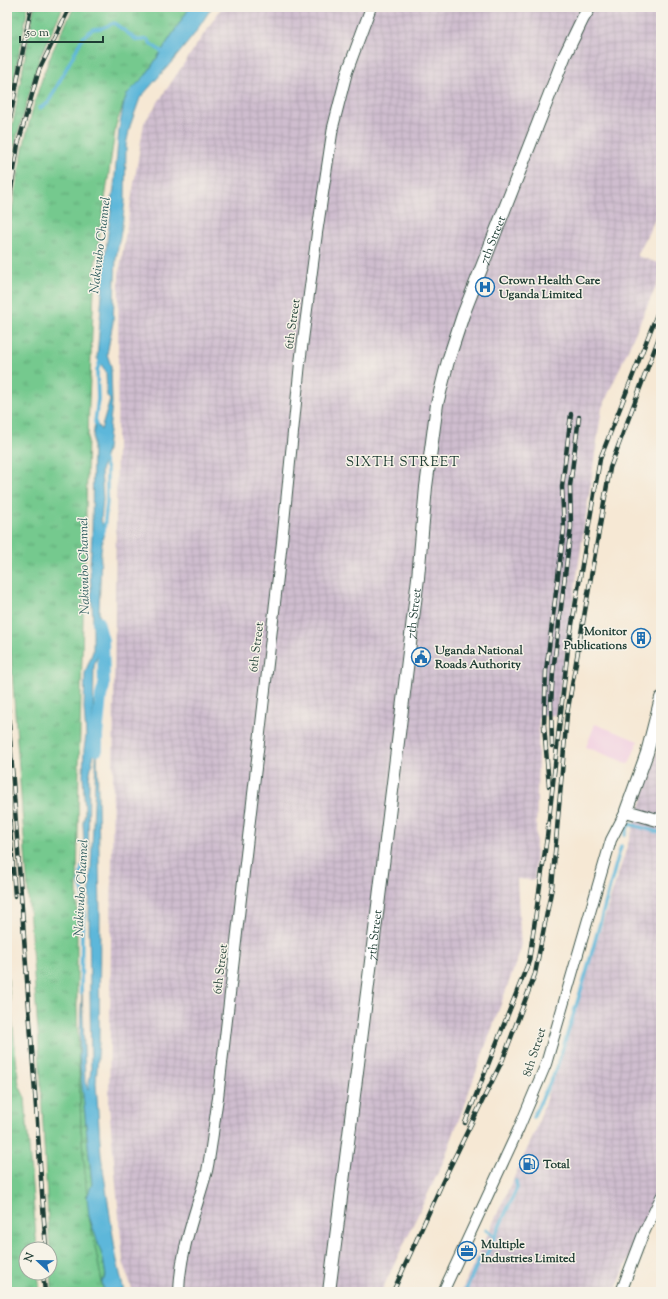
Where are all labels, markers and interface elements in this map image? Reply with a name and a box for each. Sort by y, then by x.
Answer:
scale bar [20,18,103,44]
text: 50 m [25,24,49,42]
water label: Nakivubo Channel [86,195,116,295]
street label: 7th Street [476,213,511,267]
place label: Crown Health Care Uganda Limited [498,272,601,304]
hospital icon: Crown Health Care Uganda Limited [474,276,496,298]
street label: 6th Street [281,298,305,350]
district label: SIXTH STREET [346,453,460,473]
water label: Nakivubo Channel [75,517,95,615]
street label: 7th Street [403,587,427,640]
street label: 6th Street [245,621,269,673]
place label: Monitor Publications [563,623,627,655]
building icon: Monitor Publications [630,627,652,649]
place label: Uganda National Roads Authority [434,642,523,674]
public building icon: Uganda National Roads Authority [410,646,432,668]
water label: Nakivubo Channel [70,838,94,937]
street label: 7th Street [363,909,387,961]
street label: 6th Street [209,943,233,995]
street label: 8th Street [519,1025,551,1079]
fuel station icon: Total [518,1153,540,1175]
place label: Total [542,1156,571,1174]
place label: Multiple Industries Limited [480,1236,576,1268]
office icon: Multiple Industries Limited [456,1240,478,1262]
north arrow [18,1241,58,1281]
text: N [20,1250,39,1266]

